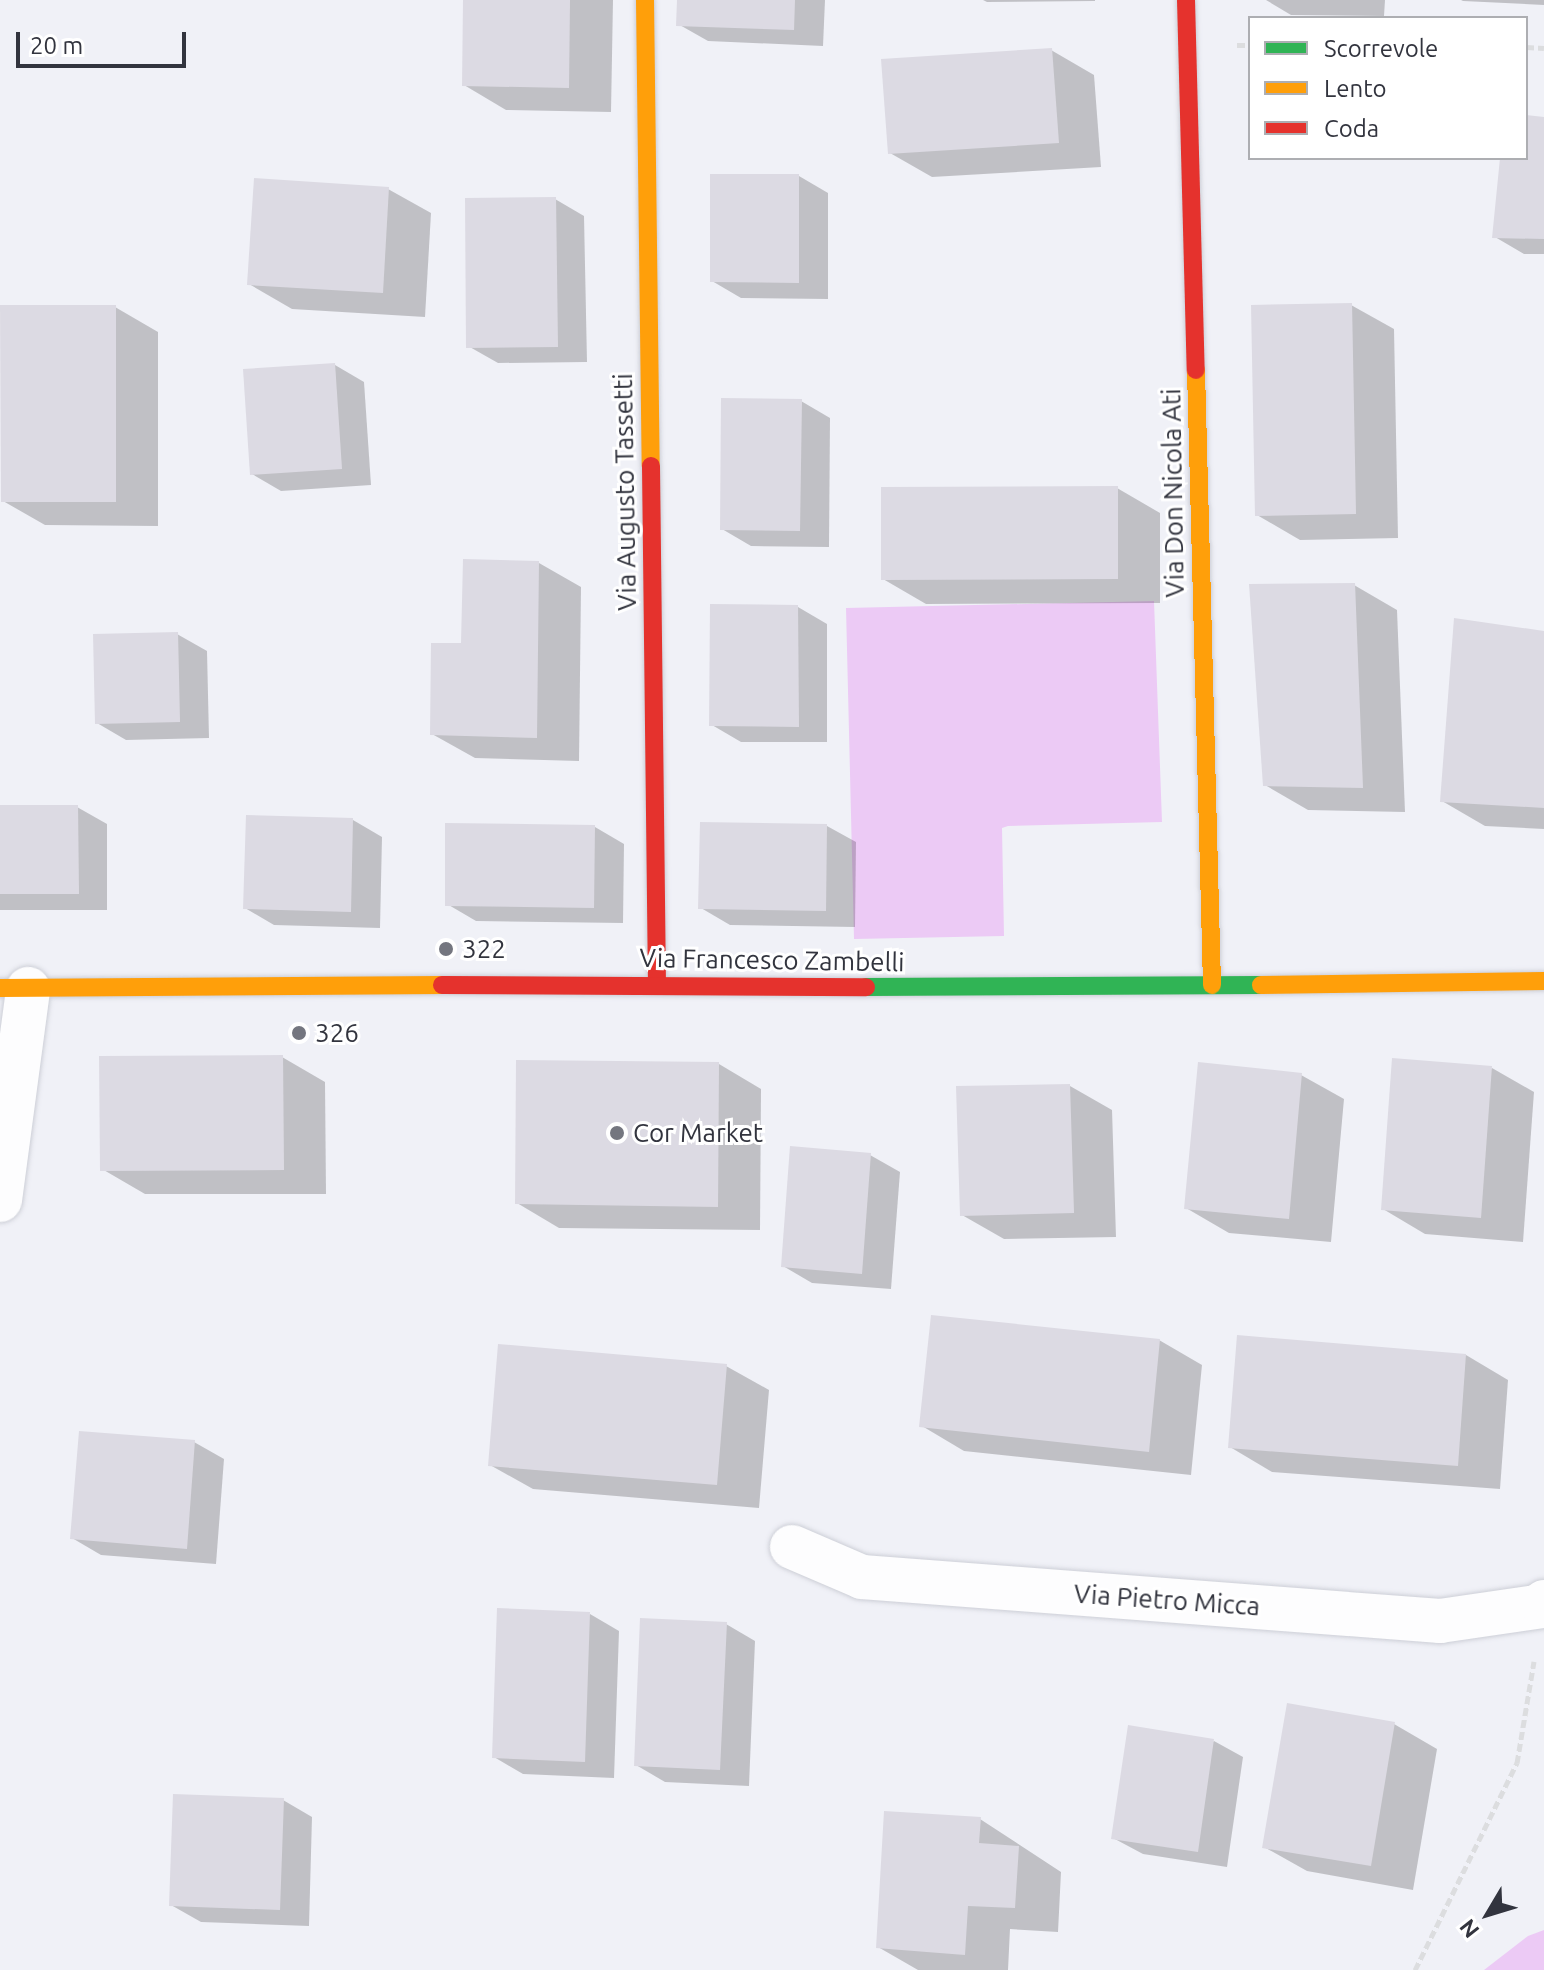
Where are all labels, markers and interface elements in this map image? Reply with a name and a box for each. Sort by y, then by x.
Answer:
scale bar [20,16,190,66]
legend [1248,16,1528,160]
text: 20 m [30,32,83,59]
text: Scorrevole [1324,35,1438,62]
text: Lento [1324,75,1387,102]
text: Coda [1324,115,1379,142]
street label: Via Augusto Tassetti [607,373,643,611]
street label: Via Don Nicola Ati [1156,388,1190,598]
place label: 322 [462,933,506,965]
marker: 322 [437,940,455,958]
street label: Via Francesco Zambelli [639,942,905,978]
place label: 326 [315,1017,359,1049]
marker: 326 [290,1024,308,1042]
place label: Cor Market [633,1117,763,1149]
marker: Cor Market [608,1124,626,1142]
street label: Via Pietro Micca [1073,1578,1261,1622]
north arrow [1448,1874,1528,1954]
text: N [1454,1915,1484,1943]

